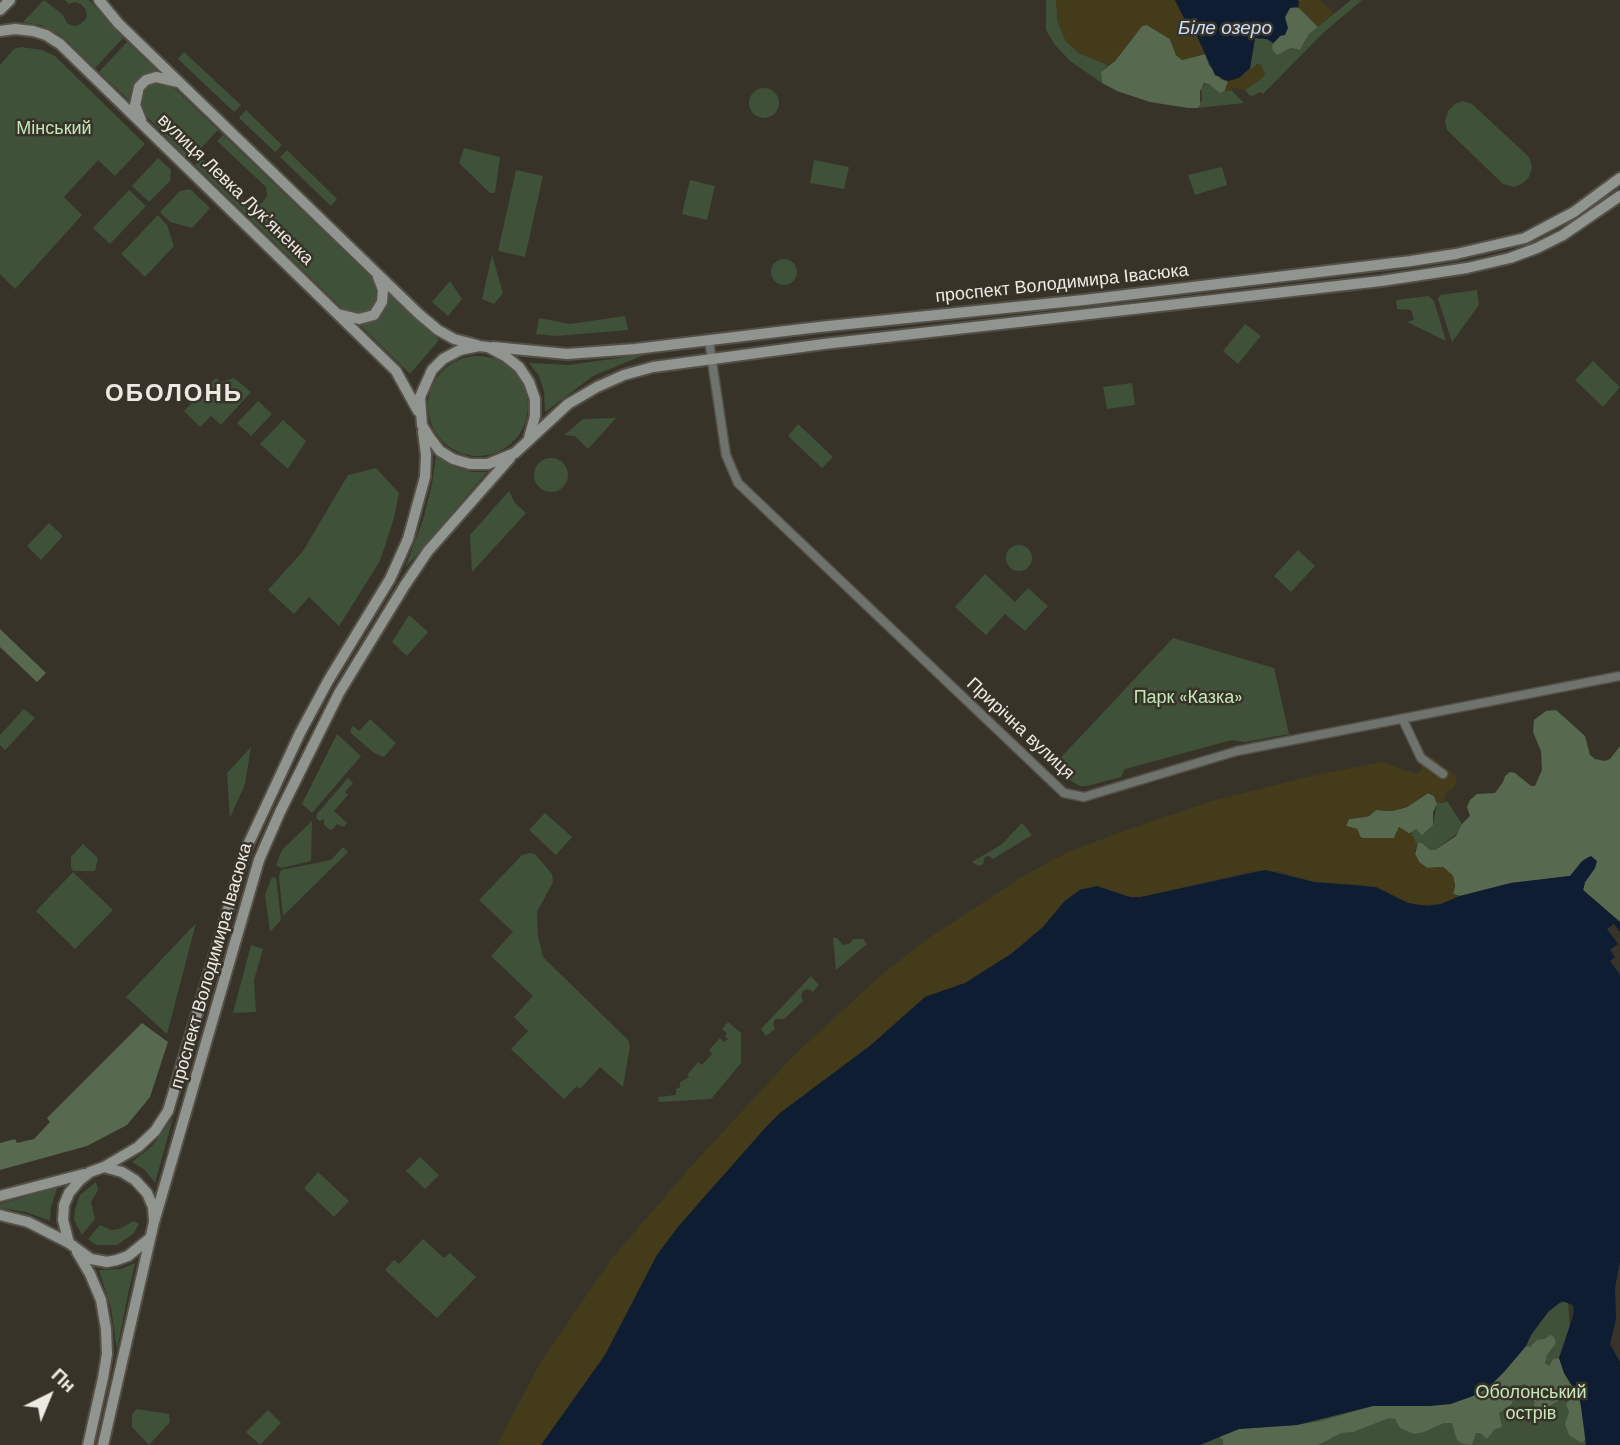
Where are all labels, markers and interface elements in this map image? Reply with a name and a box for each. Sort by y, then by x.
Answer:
water label: Біле озеро [1178,18,1272,40]
street label: вулиця Левка Лукʼяненка [153,110,317,270]
park label: Мінський [16,118,92,140]
street label: проспект Володимира Івасюка [934,260,1190,308]
district label: ОБОЛОНЬ [106,381,242,409]
street label: Прирічна вулиця [962,674,1078,784]
park label: Парк «Казка» [1134,687,1242,709]
street label: проспект Володимира Івасюка [167,841,257,1091]
north arrow [14,1361,84,1431]
text: Пн [46,1363,81,1398]
park label: Оболонський острів [1476,1382,1586,1424]

